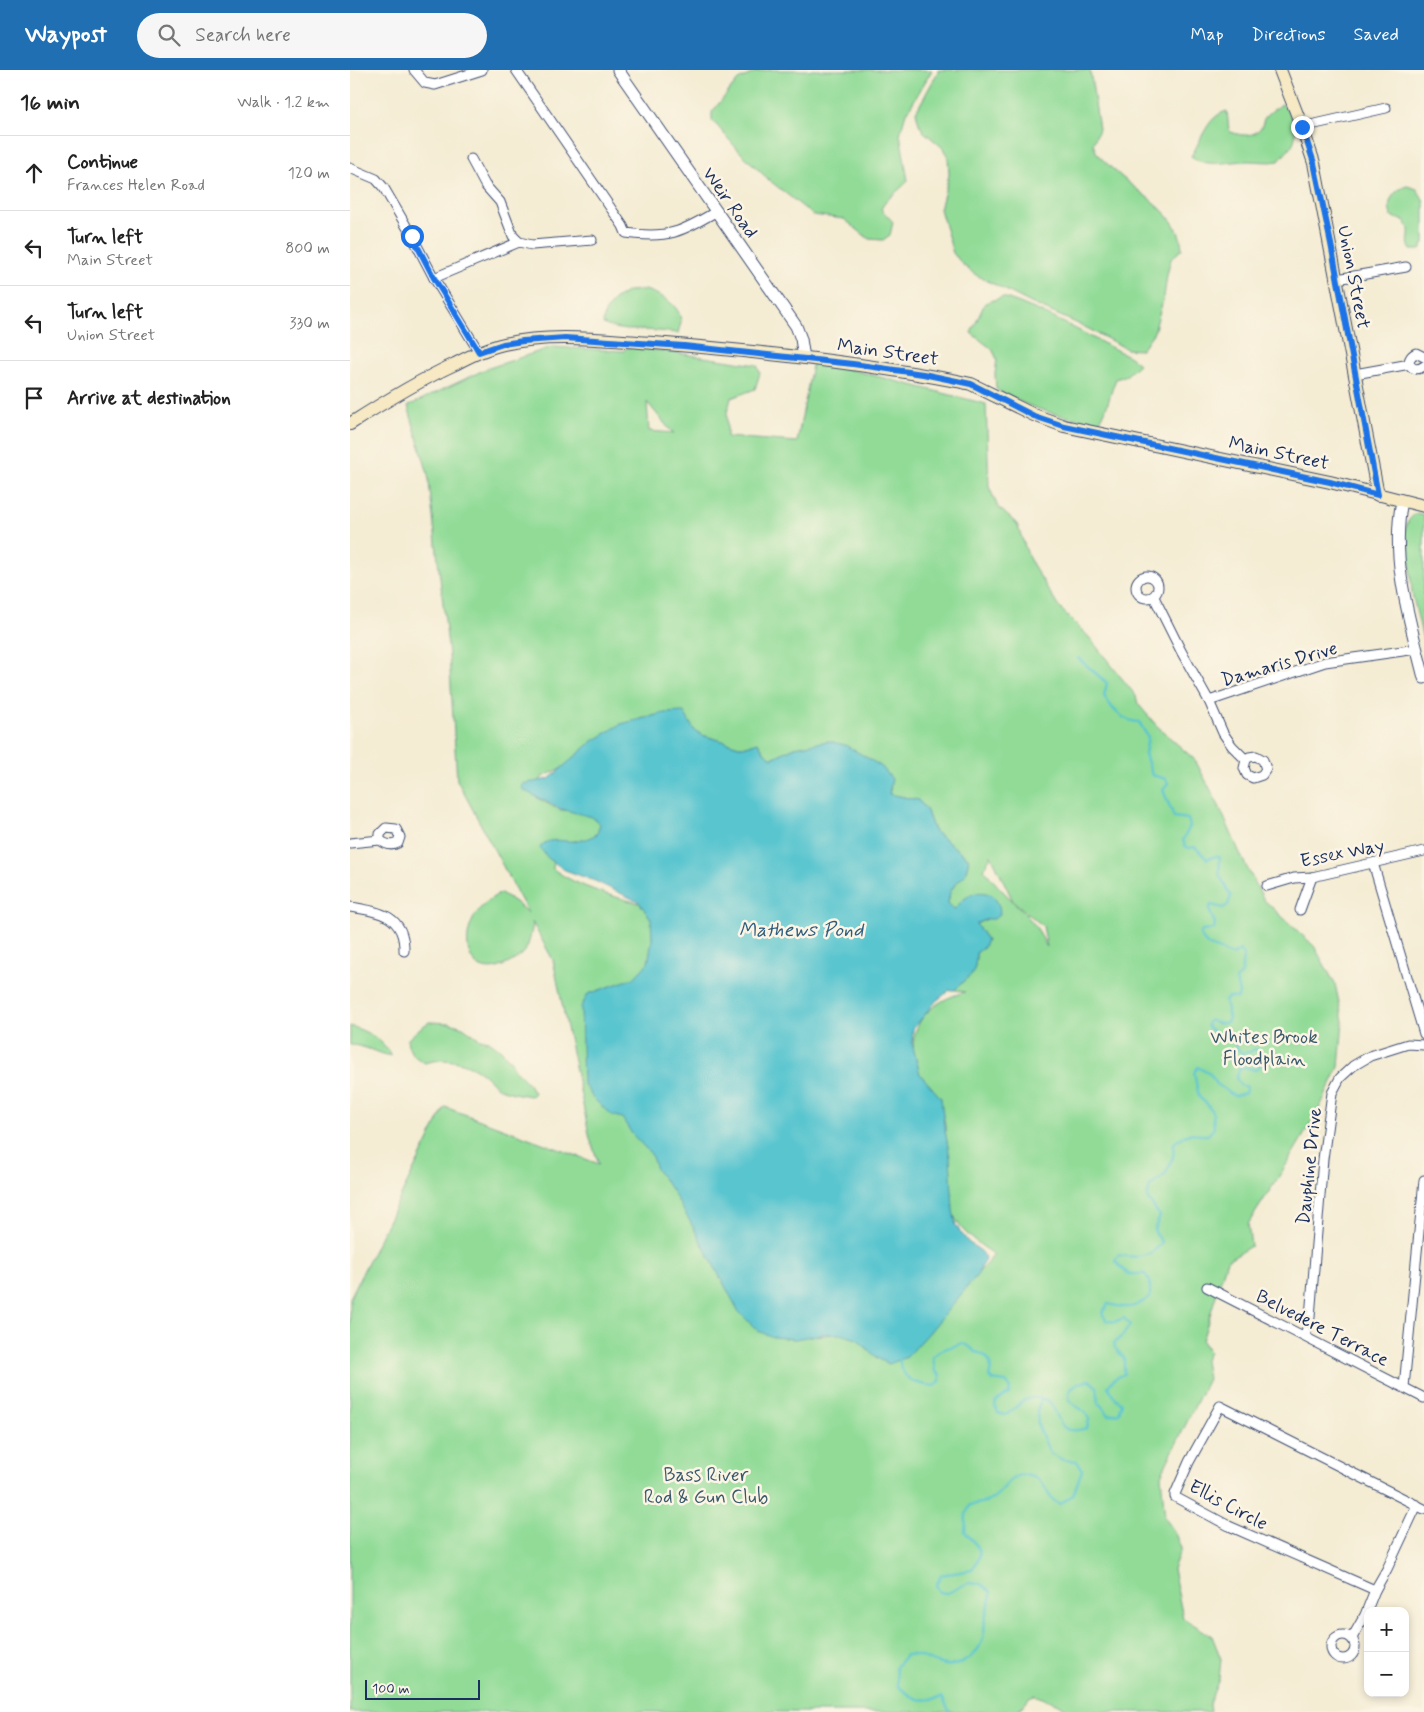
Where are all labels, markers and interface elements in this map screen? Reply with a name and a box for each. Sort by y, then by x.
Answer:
search box [137,13,487,58]
text: Waypost [25,20,107,51]
icon: search [155,21,183,49]
text: Search here [195,23,291,48]
text: Map [1191,23,1224,47]
text: Directions [1252,23,1326,47]
text: Saved [1354,23,1399,47]
text: 16 min [20,89,80,117]
text: Walk · 1.2 km [237,92,330,113]
route end [1291,116,1314,139]
text: Continue [67,150,138,175]
icon: ahead [20,159,48,187]
street label: Weir Road [696,162,763,243]
text: 120 m [288,163,330,184]
text: Frances Helen Road [67,175,205,196]
street label: Union Street [1331,223,1376,331]
text: Turn left [67,225,143,250]
route start [401,225,424,248]
icon: left [20,234,48,262]
text: 800 m [285,238,330,259]
text: Main Street [67,250,153,271]
text: Turn left [67,300,143,325]
icon: left [20,309,48,337]
text: 330 m [289,313,330,334]
text: Union Street [67,325,155,346]
street label: Main Street [836,333,940,372]
icon: arrive [20,384,48,412]
text: Arrive at destination [67,386,231,411]
street label: Main Street [1226,431,1331,476]
street label: Damaris Drive [1218,636,1340,693]
street label: Essex Way [1298,833,1386,874]
water label: Mathews Pond [739,917,865,944]
park label: Whites Brook Floodplain [1210,1025,1318,1072]
street label: Dauphine Drive [1291,1106,1328,1226]
street label: Belvedere Terrace [1252,1284,1393,1373]
park label: Bass River Rod & Gun Club [644,1463,768,1510]
street label: Ellis Circle [1185,1474,1272,1537]
map controls [1364,1607,1409,1697]
button: + [1364,1607,1409,1652]
button: − [1364,1652,1409,1697]
scale bar [365,1677,480,1700]
text: 100 m [372,1680,410,1698]

